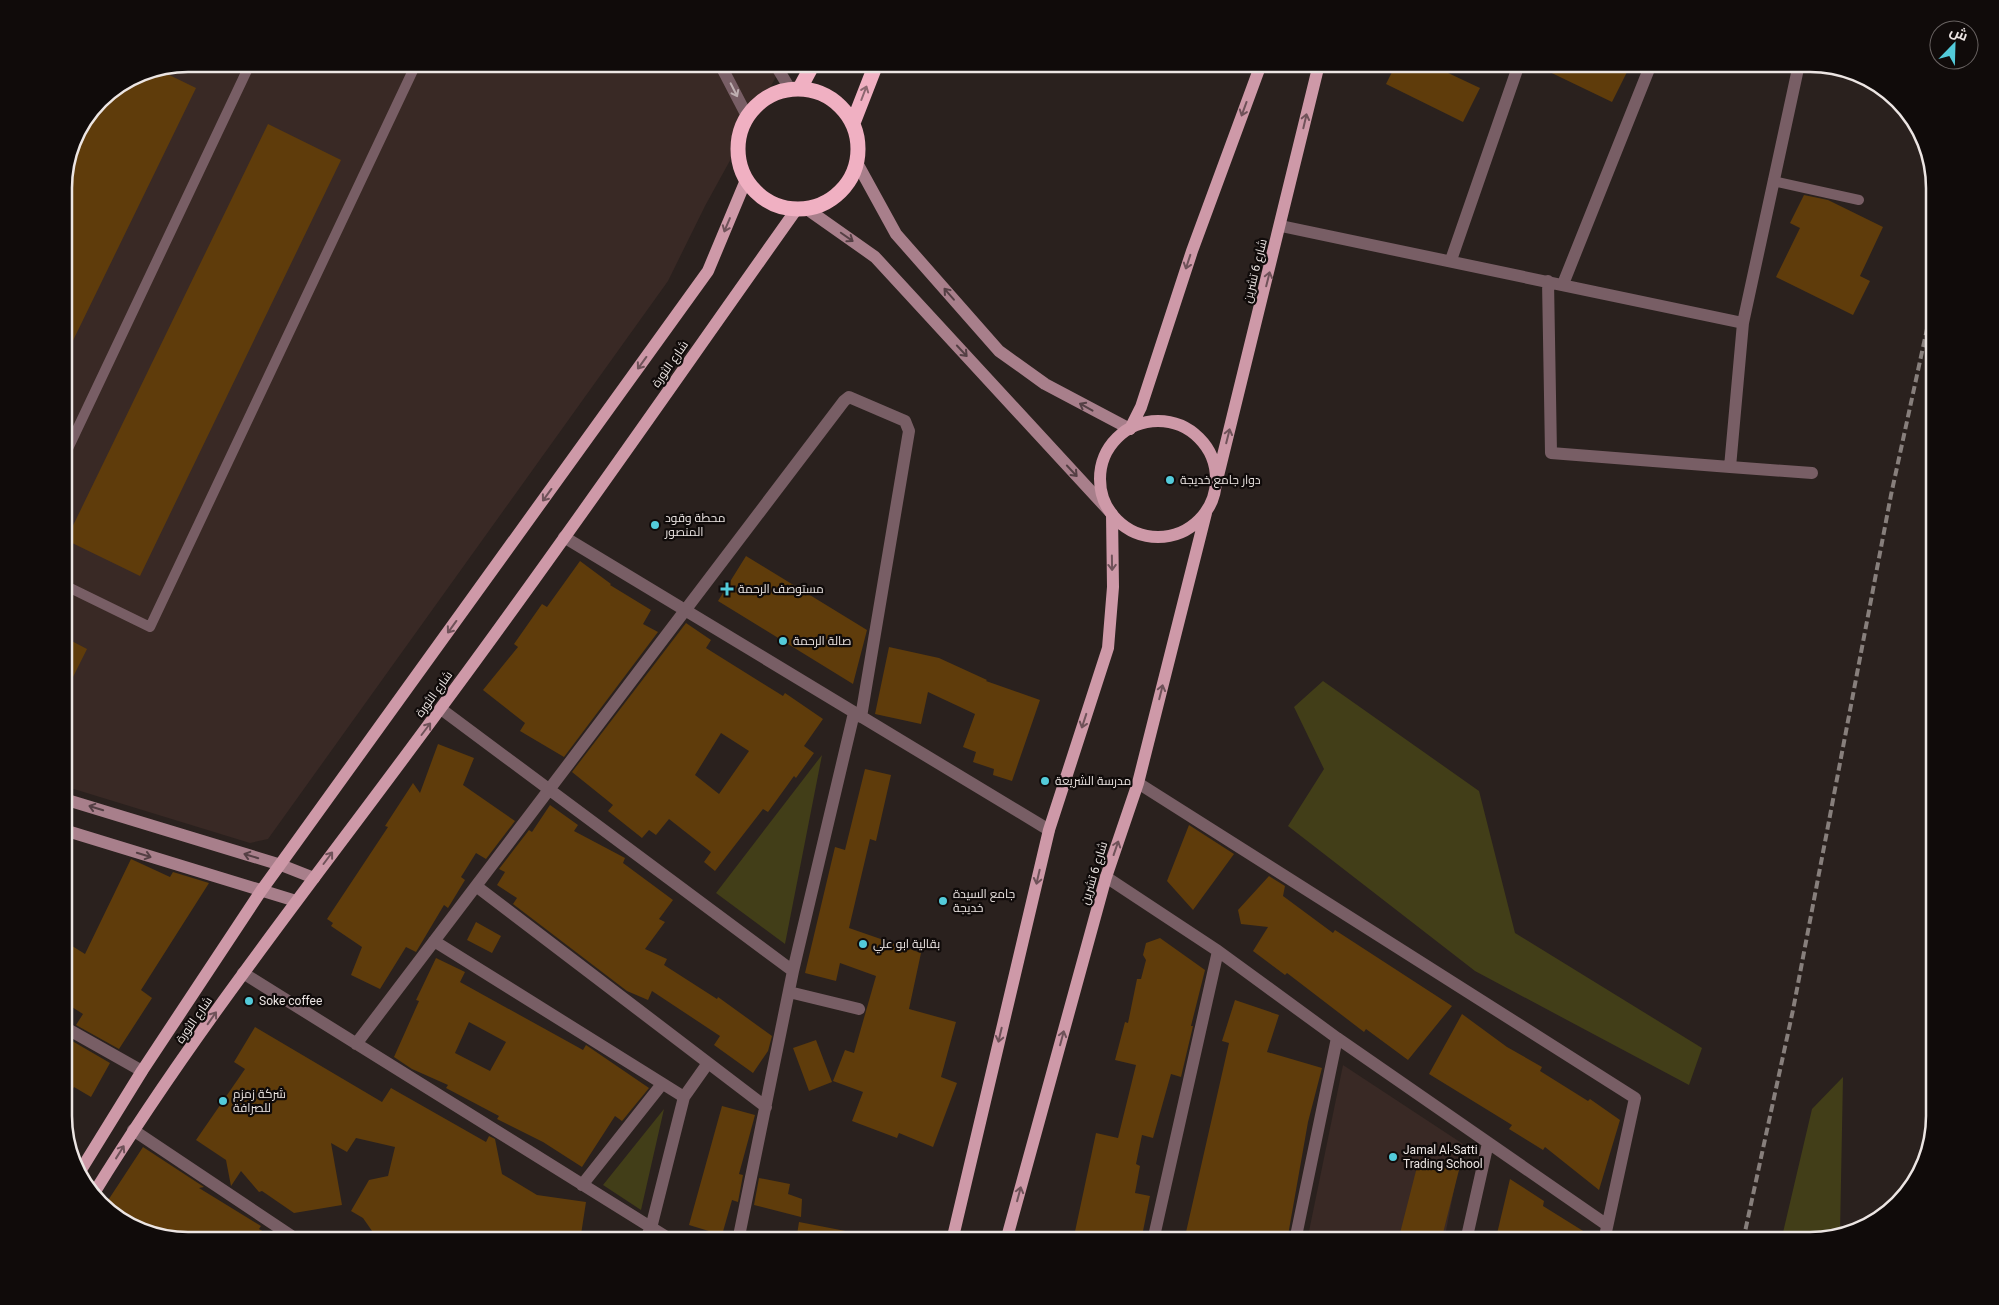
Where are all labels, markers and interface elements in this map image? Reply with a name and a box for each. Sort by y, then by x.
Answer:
north arrow [1929,20,1979,70]
text: ش [1947,22,1971,45]
one-way arrow [730,82,739,97]
one-way arrow [860,86,869,102]
one-way arrow [1239,101,1248,117]
one-way arrow [1301,113,1310,129]
one-way arrow [722,217,731,232]
one-way arrow [840,232,854,242]
street label: شارع 6 تشرين [1240,237,1271,305]
one-way arrow [1183,254,1193,270]
one-way arrow [1264,271,1273,287]
one-way arrow [943,287,954,300]
street label: شارع الثورة [649,338,692,390]
one-way arrow [956,345,968,358]
one-way arrow [637,356,647,370]
one-way arrow [1079,402,1094,411]
one-way arrow [1224,429,1233,445]
one-way arrow [1066,464,1078,477]
place label: دوار جامع خديجة [1180,473,1261,488]
marker: دوار جامع خديجة [1164,474,1176,486]
one-way arrow [542,488,552,502]
place label: محطة وقود المنصور [664,511,725,539]
marker: محطة وقود المنصور [649,519,661,531]
one-way arrow [1107,554,1117,571]
marker: مستوصف الرحمة [720,582,734,596]
place label: مستوصف الرحمة [738,582,824,596]
one-way arrow [447,620,457,634]
place label: صالة الرحمة [793,634,851,648]
marker: صالة الرحمة [777,635,789,647]
street label: شارع الثورة [413,668,456,720]
one-way arrow [1157,684,1166,700]
one-way arrow [1079,713,1088,729]
one-way arrow [420,723,431,736]
place label: مدرسة الشريعة [1055,774,1131,788]
marker: مدرسة الشريعة [1039,775,1051,787]
one-way arrow [88,803,104,813]
street label: شارع 6 تشرين [1078,840,1111,907]
one-way arrow [1112,840,1121,856]
one-way arrow [136,851,151,860]
one-way arrow [243,851,259,861]
one-way arrow [323,851,333,865]
one-way arrow [1033,869,1042,885]
place label: جامع السيدة خديجة [953,887,1015,915]
marker: جامع السيدة خديجة [937,895,949,907]
place label: بقالية ابو علي [873,937,940,954]
marker: بقالية ابو علي [857,938,869,950]
street label: شارع الثورة [173,994,216,1046]
place label: Soke coffee [259,994,322,1008]
marker: Soke coffee [243,995,255,1007]
one-way arrow [207,1011,217,1025]
one-way arrow [995,1027,1004,1043]
one-way arrow [1058,1030,1067,1046]
place label: شركة زمزم للصرافة [233,1087,286,1115]
marker: شركة زمزم للصرافة [217,1095,229,1107]
place label: Jamal Al-Satti Trading School [1403,1143,1483,1171]
one-way arrow [115,1145,125,1159]
marker: Jamal Al-Satti Trading School [1387,1151,1399,1163]
one-way arrow [1015,1187,1024,1203]

